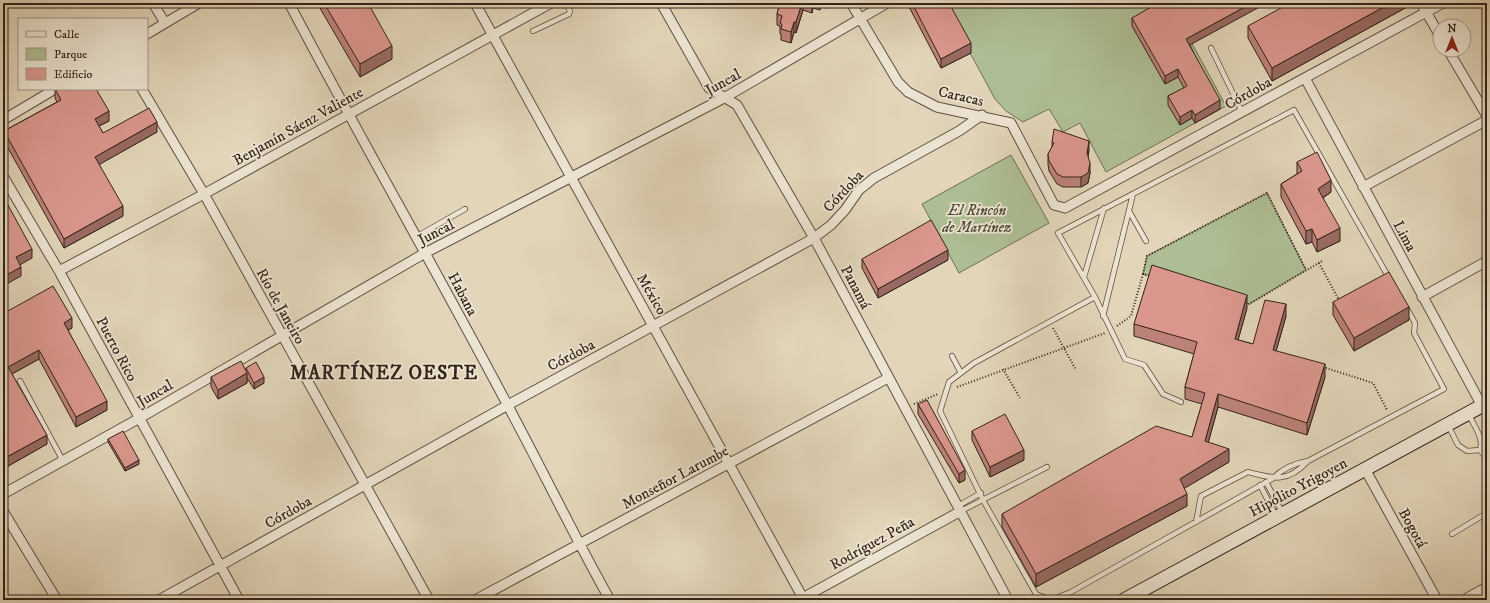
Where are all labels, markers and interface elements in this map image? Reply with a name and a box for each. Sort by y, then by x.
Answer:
legend [18,18,148,90]
north arrow [1432,18,1472,58]
text: N [1447,22,1457,36]
text: Calle [54,27,79,42]
text: Parque [54,47,87,62]
street label: Juncal [700,65,745,101]
text: Edificio [54,67,93,82]
street label: Córdoba [1221,72,1276,114]
street label: Caracas [936,82,986,111]
street label: Benjamín Sáenz Valiente [230,83,367,170]
street label: Córdoba [819,166,868,216]
park label: El Rincón de Martínez [941,201,1012,237]
street label: Juncal [413,215,458,250]
street label: Lima [1389,218,1421,256]
street label: Panamá [836,262,875,313]
street label: Río de Janeiro [252,265,309,348]
street label: Habana [443,269,482,320]
street label: México [632,270,671,318]
street label: Puerto Rico [92,314,142,385]
street label: Córdoba [544,335,599,376]
district label: MARTÍNEZ OESTE [290,360,478,385]
street label: Juncal [132,375,177,412]
street label: Monseñor Larumbe [619,441,732,514]
street label: Hipólito Yrigoyen [1246,453,1351,521]
street label: Córdoba [261,491,316,533]
street label: Bogotá [1394,505,1431,552]
street label: Rodríguez Peña [827,512,918,574]

